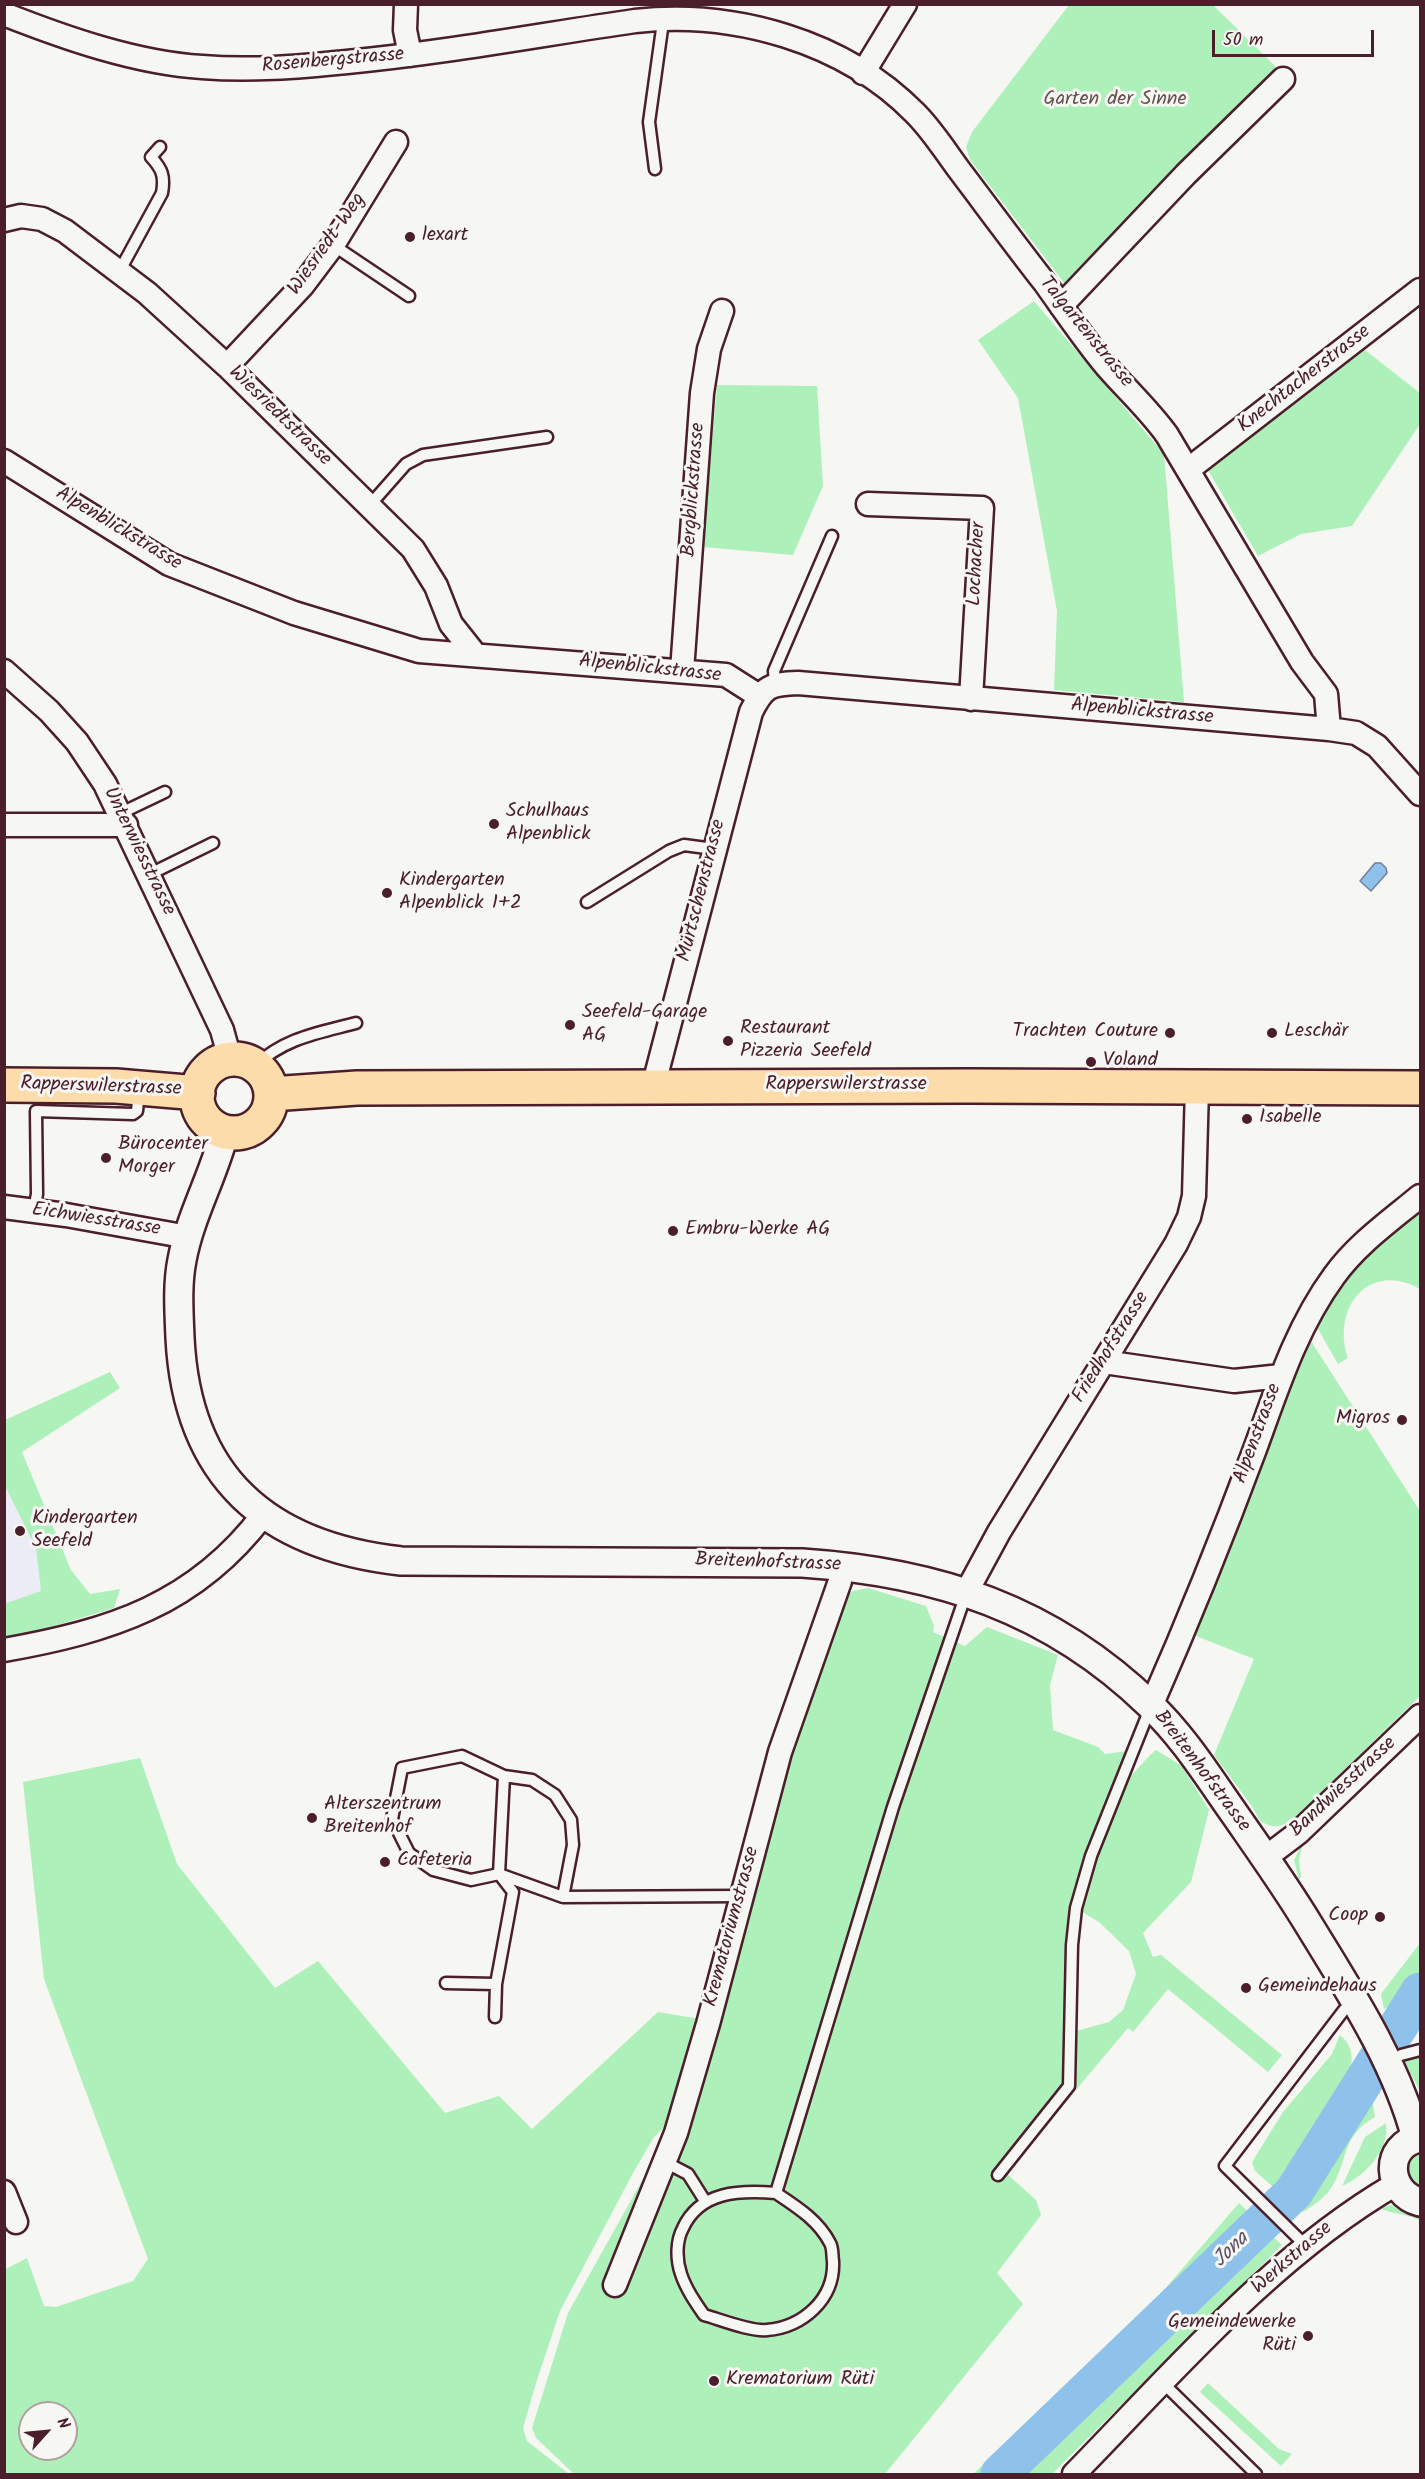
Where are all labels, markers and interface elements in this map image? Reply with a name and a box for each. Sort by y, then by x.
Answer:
scale bar [1215,18,1377,56]
text: 50 m [1223,26,1263,55]
street label: Rosenbergstrasse [261,44,405,80]
park label: Garten der Sinne [1044,89,1186,113]
street label: Wiesriedt-Weg [284,189,372,301]
place label: lexart [422,225,468,249]
marker: lexart [403,230,417,244]
street label: Talgartenstrasse [1033,273,1137,393]
street label: Knechtacherstrasse [1234,321,1376,439]
street label: Wiesriedtstrasse [222,362,336,472]
street label: Bergblickstrasse [678,422,712,558]
street label: Alpenblickstrasse [51,483,185,577]
street label: Lochacher [964,521,992,607]
street label: Alpenblickstrasse [578,651,722,689]
street label: Alpenblickstrasse [1070,695,1214,731]
street label: Unterwiesstrasse [97,784,179,920]
place label: Schulhaus Alpenblick [506,801,591,848]
marker: Schulhaus Alpenblick [487,817,501,831]
street label: Mürtschenstrasse [674,817,732,965]
place label: Kindergarten Alpenblick 1+2 [399,870,522,917]
marker: Kindergarten Alpenblick 1+2 [380,886,394,900]
place label: Seefeld-Garage AG [582,1002,707,1049]
marker: Seefeld-Garage AG [563,1018,577,1032]
place label: Restaurant Pizzeria Seefeld [740,1018,871,1065]
place label: Trachten Couture [1013,1021,1158,1045]
place label: Leschär [1284,1021,1348,1045]
marker: Trachten Couture [1163,1026,1177,1040]
marker: Leschär [1265,1026,1279,1040]
marker: Restaurant Pizzeria Seefeld [721,1034,735,1048]
place label: Voland [1103,1050,1158,1074]
marker: Voland [1084,1055,1098,1069]
street label: Rapperswilerstrasse [20,1073,182,1103]
street label: Rapperswilerstrasse [765,1074,927,1098]
place label: Isabelle [1259,1107,1321,1131]
marker: Isabelle [1240,1112,1254,1126]
place label: Bürocenter Morger [118,1134,208,1181]
marker: Bürocenter Morger [99,1151,113,1165]
street label: Eichwiesstrasse [30,1199,162,1243]
place label: Embru-Werke AG [685,1219,831,1243]
marker: Embru-Werke AG [666,1224,680,1238]
street label: Friedhofstrasse [1068,1288,1156,1408]
street label: Alpenstrasse [1230,1381,1288,1487]
place label: Migros [1336,1408,1390,1432]
marker: Migros [1395,1413,1409,1427]
place label: Kindergarten Seefeld [32,1508,138,1555]
marker: Kindergarten Seefeld [13,1524,27,1538]
street label: Breitenhofstrasse [695,1549,841,1579]
street label: Breitenhofstrasse [1147,1706,1255,1838]
street label: Bandwiesstrasse [1286,1733,1402,1843]
place label: Alterszentrum Breitenhof [324,1794,441,1841]
marker: Alterszentrum Breitenhof [305,1811,319,1825]
street label: Krematoriumstrasse [700,1844,766,2010]
place label: Cafeteria [397,1850,472,1874]
marker: Cafeteria [378,1855,392,1869]
place label: Coop [1328,1905,1368,1929]
marker: Coop [1373,1910,1387,1924]
place label: Gemeindehaus [1258,1976,1377,2000]
marker: Gemeindehaus [1239,1981,1253,1995]
street label: Werkstrasse [1248,2217,1338,2301]
water label: Jona [1209,2228,1255,2274]
place label: Gemeindewerke Rüti [1168,2312,1296,2359]
marker: Gemeindewerke Rüti [1301,2329,1315,2343]
place label: Krematorium Rüti [726,2369,874,2393]
marker: Krematorium Rüti [707,2374,721,2388]
north arrow [18,2401,78,2461]
text: N [49,2413,76,2434]

